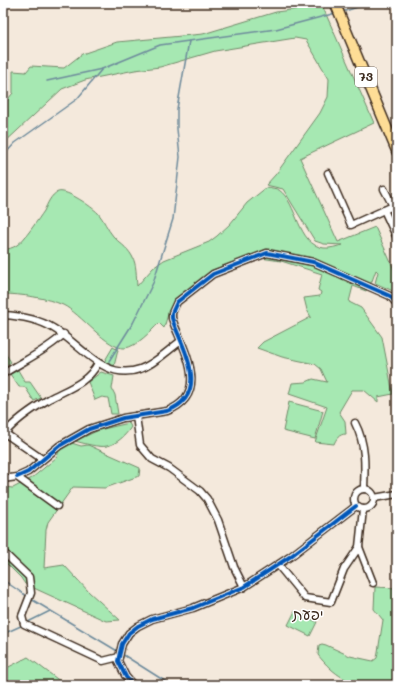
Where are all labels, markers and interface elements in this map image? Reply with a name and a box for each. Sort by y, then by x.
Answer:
road number: 73 [355,67,377,87]
district label: יפעת [292,604,323,624]

